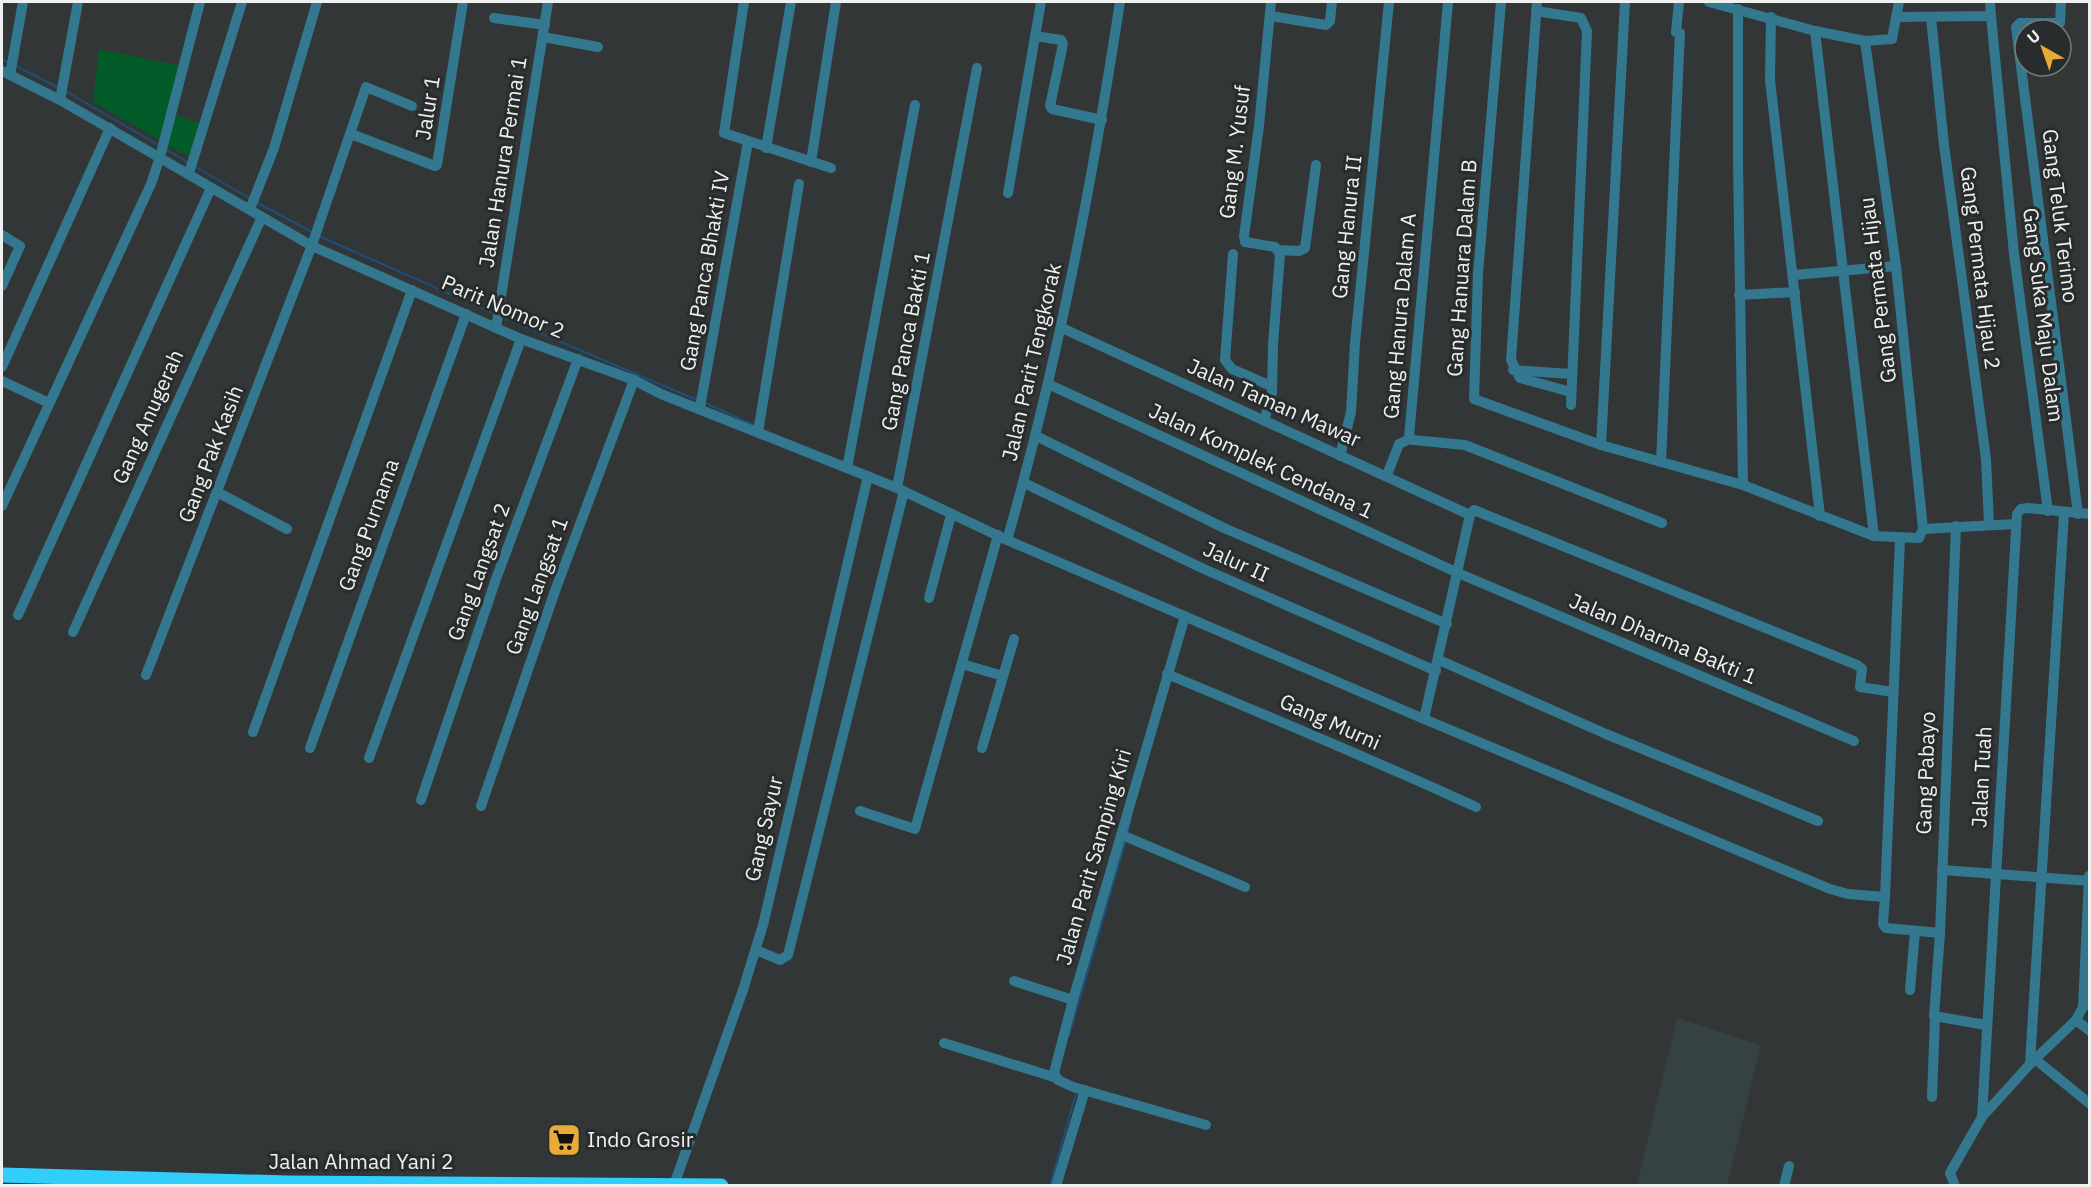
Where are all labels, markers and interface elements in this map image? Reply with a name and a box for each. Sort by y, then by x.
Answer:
north arrow [2013,18,2073,78]
text: U [2023,25,2044,48]
street label: Jalan Hanura Permai 1 [471,54,533,269]
street label: Jalur 1 [408,74,446,142]
street label: Gang M. Yusuf [1212,83,1256,220]
street label: Gang Teluk Terimo [2036,127,2086,304]
street label: Gang Hanura II [1325,154,1367,300]
street label: Gang Hanuara Dalam B [1439,158,1483,378]
street label: Gang Permata Hijau 2 [1955,165,2007,371]
street label: Gang Panca Bhakti IV [673,168,735,373]
street label: Gang Permata Hijau [1852,196,1902,385]
street label: Gang Suka Maju Dalam [2017,206,2071,424]
street label: Gang Hanura Dalam A [1376,212,1422,420]
street label: Gang Panca Bakti 1 [874,249,936,433]
street label: Jalan Parit Tengkorak [995,260,1067,463]
street label: Parit Nomor 2 [438,268,569,345]
street label: Gang Anugerah [105,345,189,488]
street label: Jalan Taman Mawar [1183,351,1366,453]
street label: Gang Pak Kasih [171,381,249,526]
street label: Jalan Komplek Cendana 1 [1145,396,1378,524]
street label: Gang Purnama [331,455,405,595]
street label: Gang Langsat 2 [440,499,516,645]
street label: Gang Langsat 1 [498,513,574,659]
street label: Jalur II [1199,534,1274,588]
street label: Jalan Dharma Bakti 1 [1565,586,1761,690]
street label: Gang Murni [1276,686,1385,756]
street label: Gang Pabayo [1909,711,1941,835]
street label: Jalan Tuah [1964,725,1998,828]
street label: Jalan Parit Samping Kiri [1049,745,1137,968]
street label: Gang Sayur [737,773,789,884]
supermarket icon: Indo Grosir [546,1122,582,1158]
place label: Indo Grosir [587,1125,694,1153]
street label: Jalan Ahmad Yani 2 [268,1147,454,1175]

